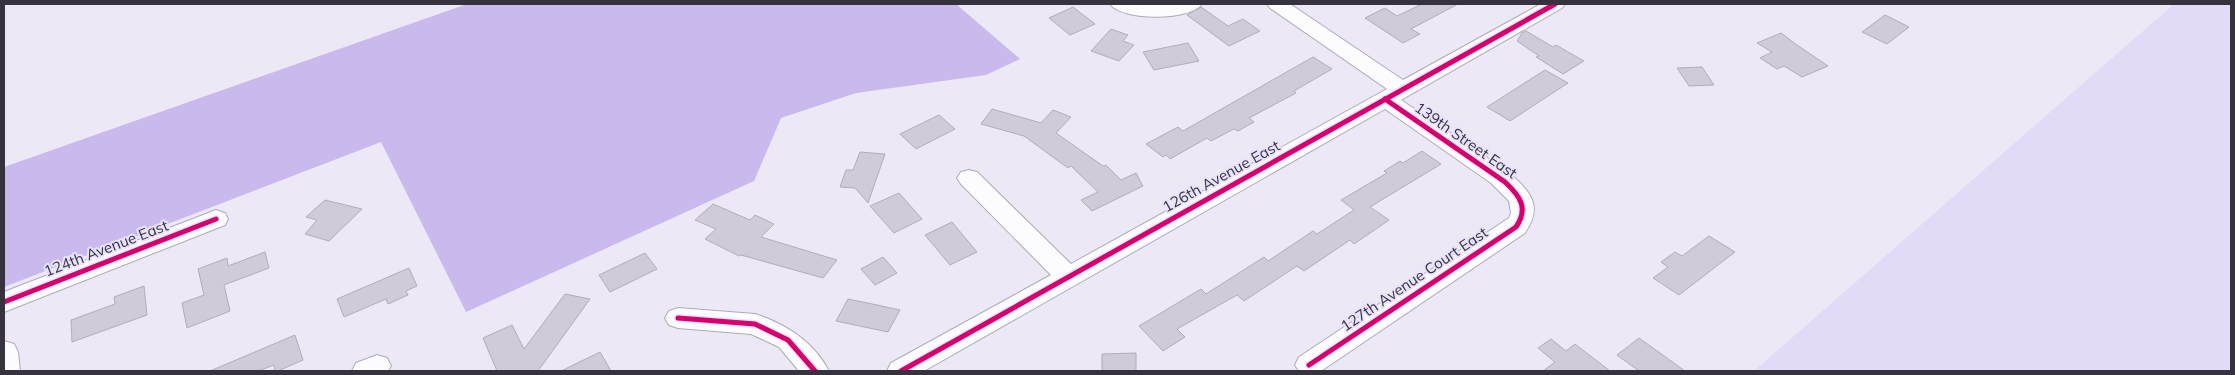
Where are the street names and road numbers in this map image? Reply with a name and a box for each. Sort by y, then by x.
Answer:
street label: 139th Street East [1411,98,1521,182]
street label: 126th Avenue East [1159,136,1283,216]
street label: 124th Avenue East [41,216,171,280]
street label: 127th Avenue Court East [1337,223,1491,335]

